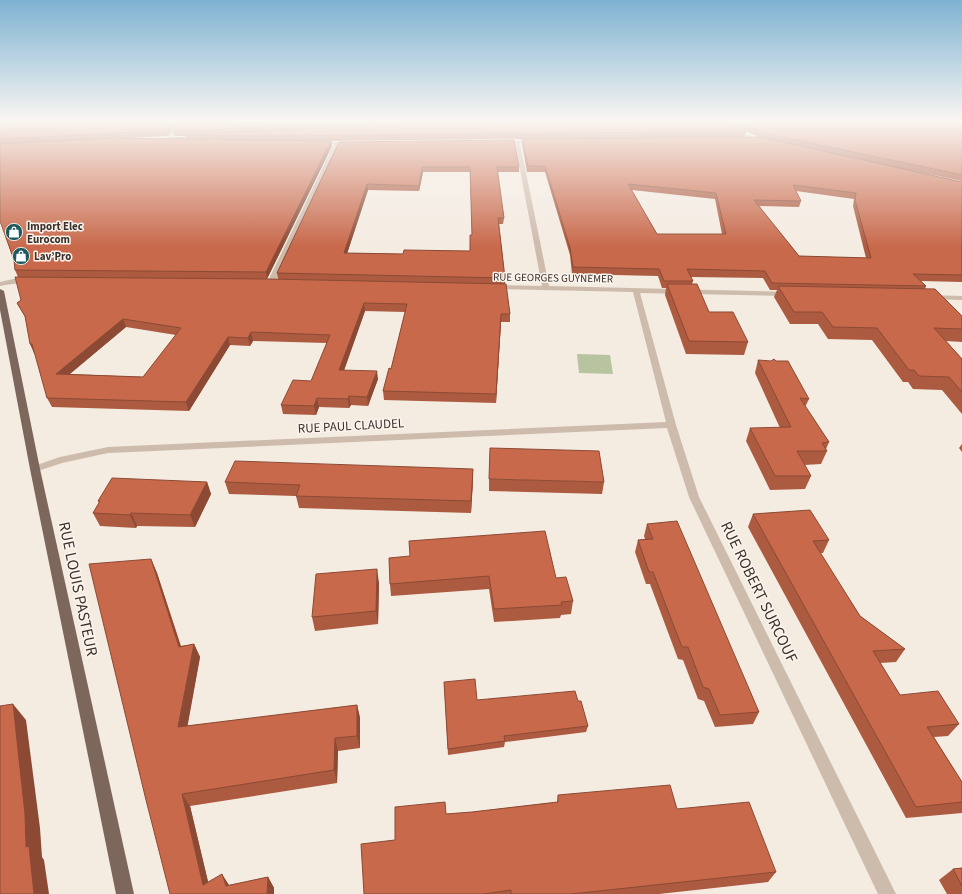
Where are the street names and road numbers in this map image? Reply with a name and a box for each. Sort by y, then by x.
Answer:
street label: RUE GEORGES GUYNEMER [493,269,613,287]
street label: RUE PAUL CLAUDEL [297,414,405,438]
street label: RUE ROBERT SURCOUF [715,518,803,666]
street label: RUE LOUIS PASTEUR [53,520,103,658]

